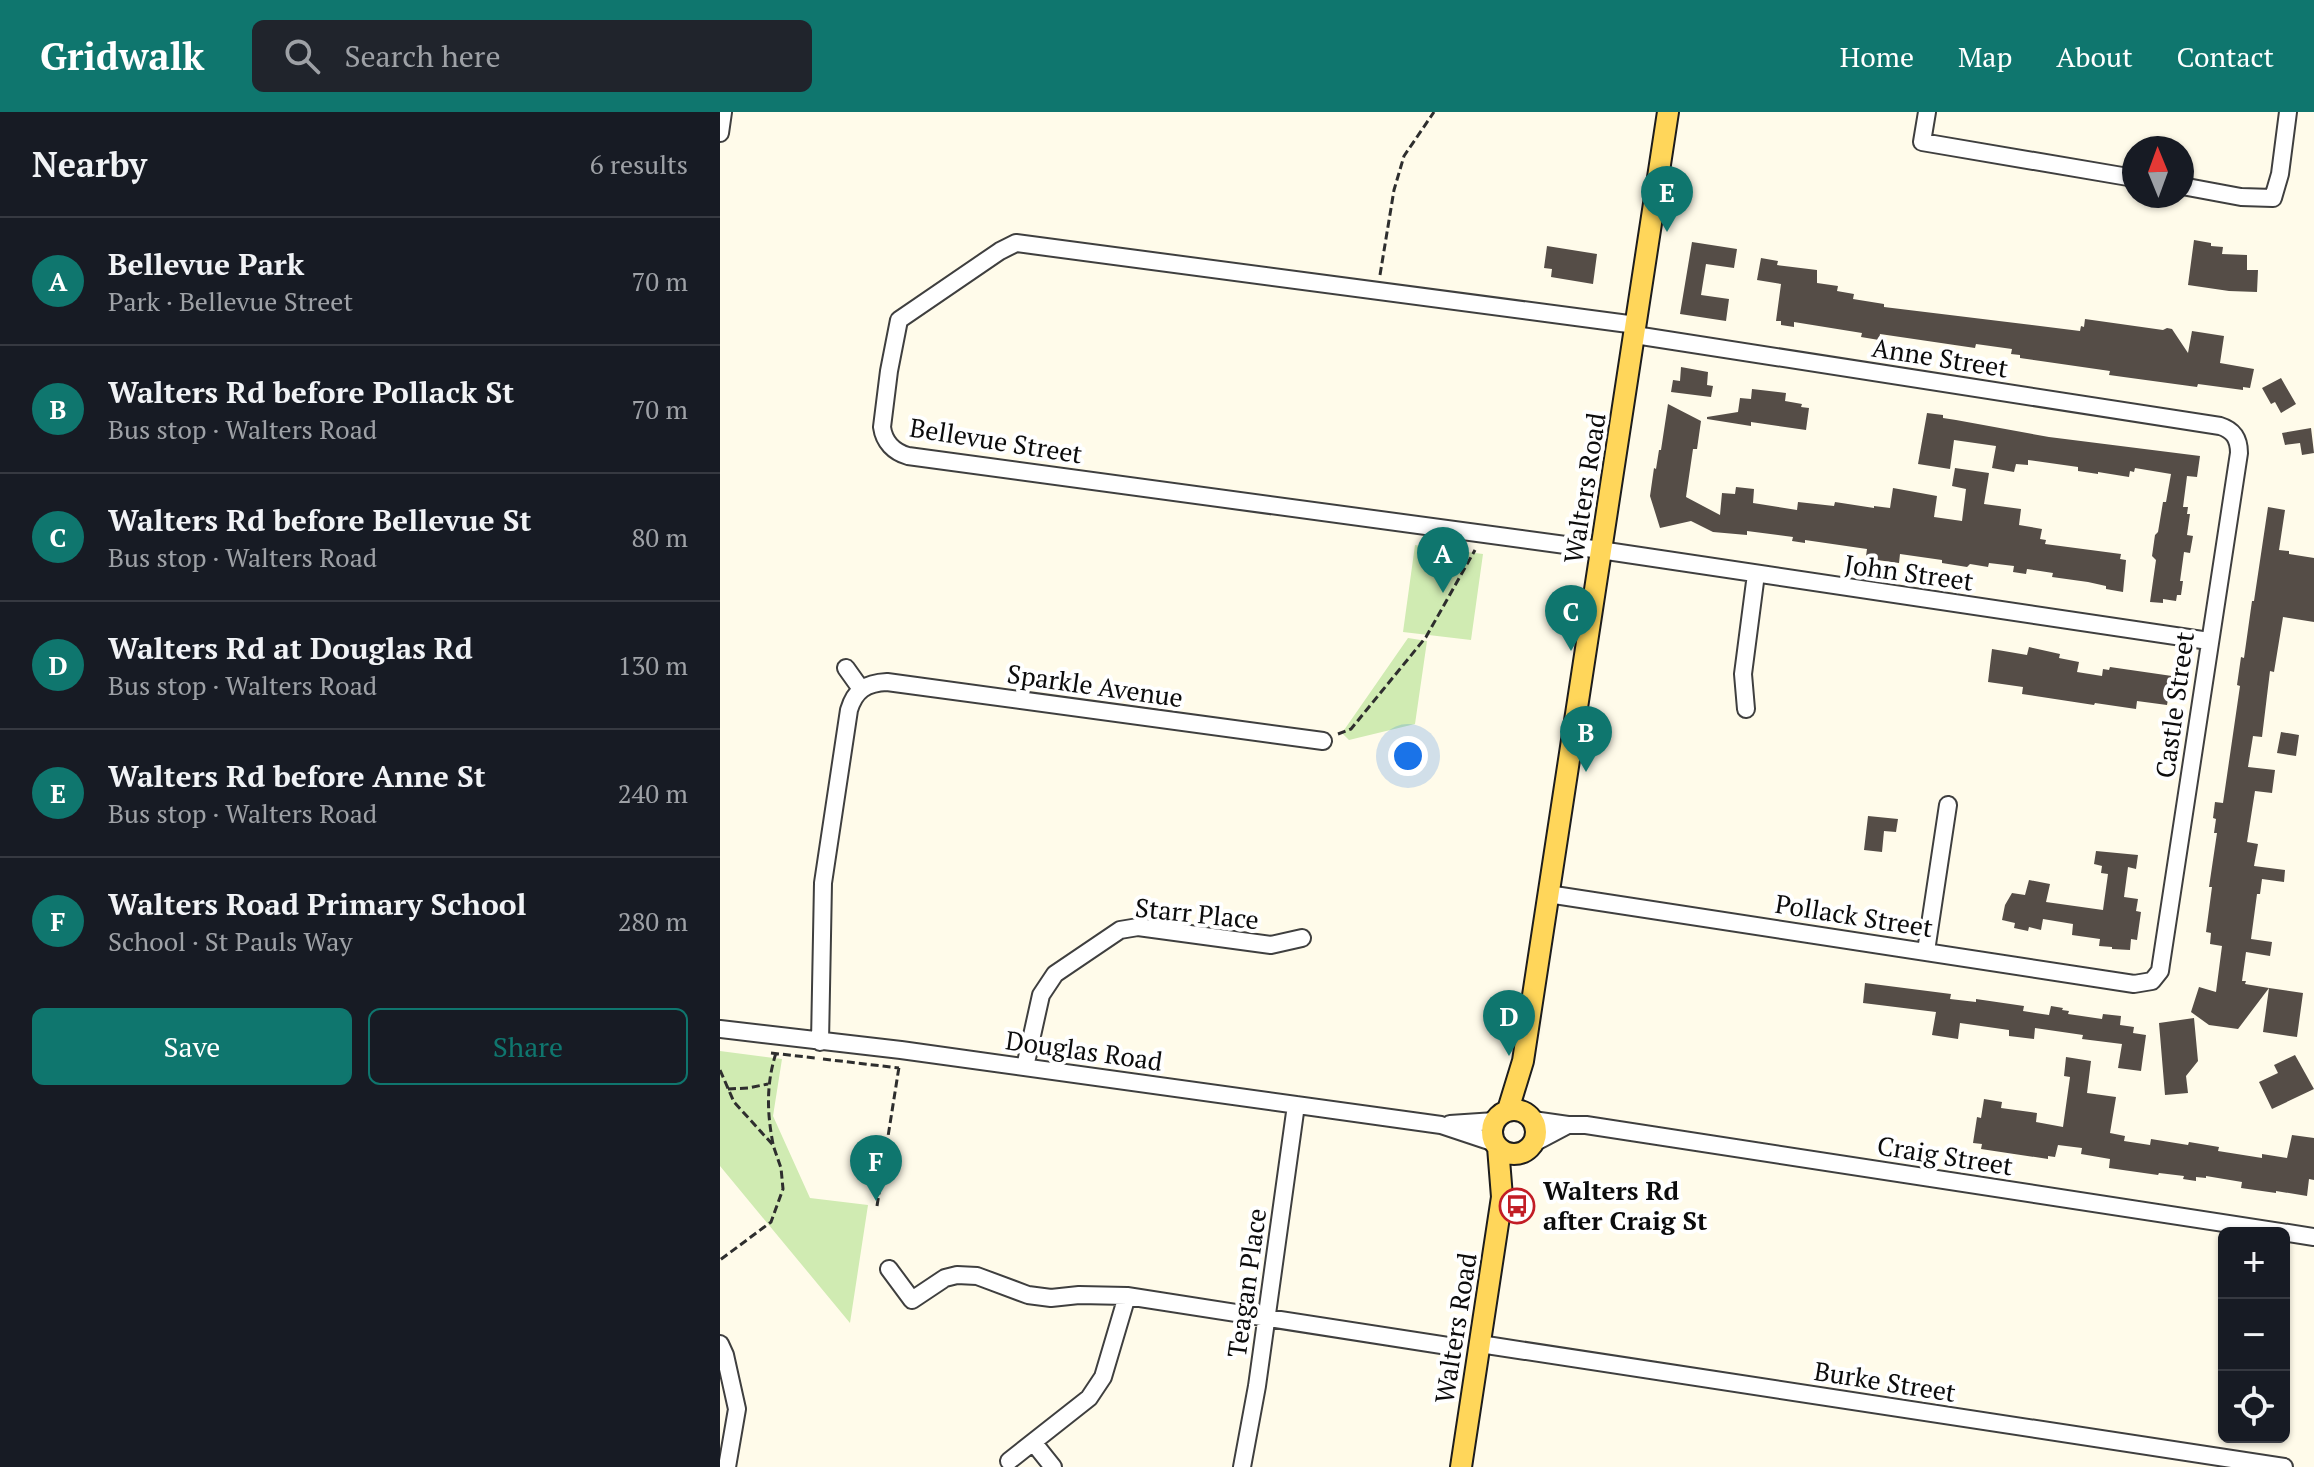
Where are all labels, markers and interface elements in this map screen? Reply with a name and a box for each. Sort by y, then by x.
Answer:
search box [252,20,812,92]
text: Gridwalk [40,31,204,81]
icon: search [280,34,324,78]
text: Search here [344,36,500,76]
text: Home [1840,38,1914,75]
text: Map [1958,38,2012,75]
text: About [2056,38,2133,75]
text: Contact [2177,38,2274,75]
north arrow [2122,136,2194,208]
text: Nearby [32,142,147,187]
text: 6 results [590,147,688,181]
pin: E [1641,166,1693,232]
text: Bellevue Park [108,244,304,284]
text: A [49,264,67,298]
text: 70 m [632,264,688,298]
text: Park · Bellevue Street [108,284,353,318]
street label: Anne Street [1870,329,2011,385]
text: Walters Rd before Pollack St [108,372,514,412]
text: B [50,392,66,426]
text: 70 m [632,392,688,426]
street label: Bellevue Street [907,410,1085,470]
street label: Walters Road [1555,410,1613,565]
text: Bus stop · Walters Road [108,412,377,446]
text: Walters Rd before Bellevue St [108,500,531,540]
text: C [50,520,66,554]
text: 80 m [632,520,688,554]
pin: A [1417,527,1469,593]
text: Bus stop · Walters Road [108,540,377,574]
street label: John Street [1843,546,1976,598]
pin: C [1545,585,1597,651]
text: Walters Rd at Douglas Rd [108,628,473,668]
street label: Castle Street [2147,629,2201,780]
text: D [48,648,68,682]
text: 130 m [618,648,688,682]
street label: Sparkle Avenue [1005,656,1185,714]
text: Bus stop · Walters Road [108,668,377,702]
pin: B [1560,706,1612,772]
your location [1388,736,1428,776]
text: Walters Rd before Anne St [108,756,486,796]
text: E [50,776,66,810]
text: 240 m [618,776,688,810]
text: Bus stop · Walters Road [108,796,377,830]
text: Walters Road Primary School [108,884,527,924]
street label: Pollack Street [1773,886,1936,944]
street label: Starr Place [1134,890,1261,936]
text: F [51,904,65,938]
text: 280 m [618,904,688,938]
text: School · St Pauls Way [108,924,352,958]
pin: D [1483,990,1535,1056]
button: Save [32,1008,352,1085]
button: Share [368,1008,688,1085]
street label: Douglas Road [1004,1022,1165,1078]
street label: Craig Street [1875,1128,2016,1183]
pin: F [850,1135,902,1201]
place label: Walters Rd after Craig St [1543,1173,1708,1237]
bus stop icon: Walters Rd after Craig St [1498,1187,1536,1225]
street label: Teagan Place [1219,1206,1273,1360]
map controls [2218,1227,2290,1443]
button: + [2218,1227,2290,1299]
street label: Walters Road [1426,1250,1484,1405]
button: − [2218,1299,2290,1371]
street label: Burke Street [1812,1353,1959,1409]
button: locate [2218,1371,2290,1443]

